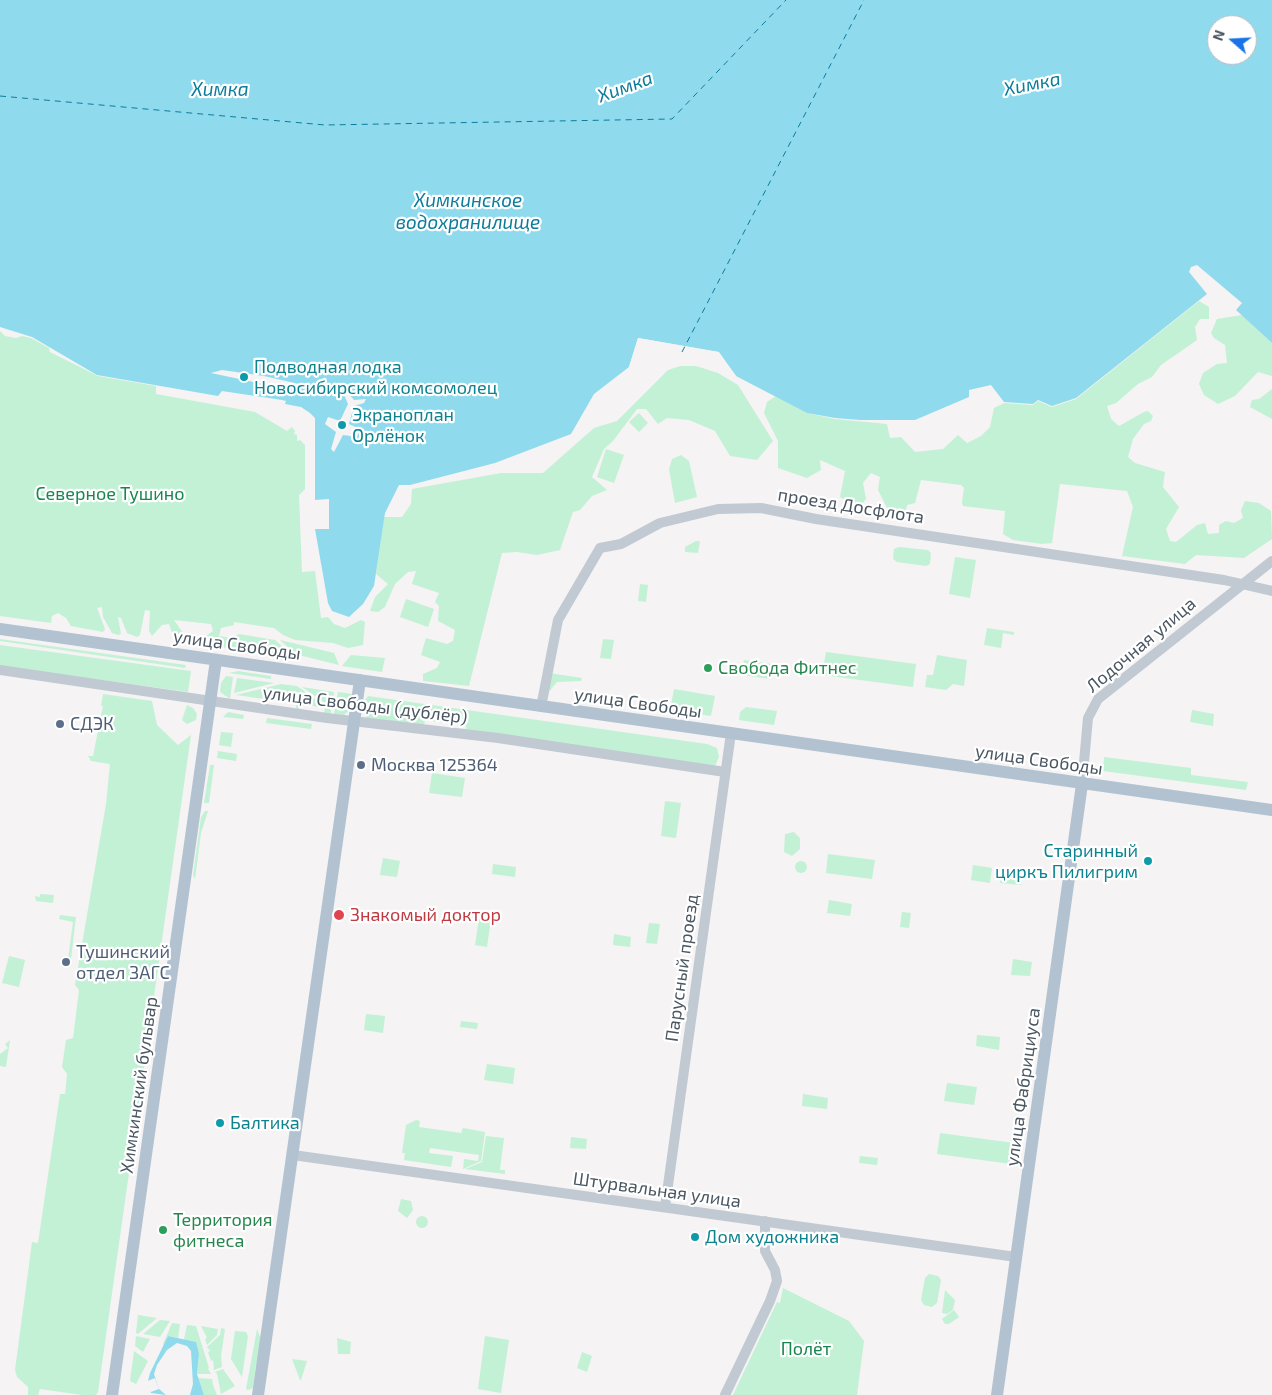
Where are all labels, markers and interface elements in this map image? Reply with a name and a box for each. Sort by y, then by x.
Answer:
north arrow [1207,15,1257,65]
text: N [1209,28,1228,43]
water label: Химка [594,66,656,108]
water label: Химка [1002,67,1062,101]
water label: Химка [191,79,249,101]
water label: Химкинское водохранилище [396,190,540,234]
place label: Подводная лодка Новосибирский комсомолец [254,356,497,398]
marker: Подводная лодка Новосибирский комсомолец [238,371,250,383]
place label: Экраноплан Орлёнок [352,404,454,446]
marker: Экраноплан Орлёнок [336,419,348,431]
park label: Северное Тушино [35,483,185,505]
street label: проезд Досфлота [776,484,926,528]
street label: Лодочная улица [1082,593,1200,697]
street label: улица Свободы [172,625,302,665]
place label: Свобода Фитнес [718,657,857,679]
marker: Свобода Фитнес [702,662,714,674]
street label: улица Свободы (дублёр) [261,682,469,728]
street label: улица Свободы [573,683,703,723]
place label: СДЭК [70,713,114,735]
marker: СДЭК [54,718,66,730]
street label: улица Свободы [974,740,1104,780]
place label: Москва 125364 [371,754,498,776]
marker: Москва 125364 [355,759,367,771]
place label: Старинный циркъ Пилигрим [995,840,1138,882]
marker: Старинный циркъ Пилигрим [1142,855,1154,867]
street label: Парусный проезд [661,893,703,1043]
place label: Знакомый доктор [350,904,501,926]
marker: Знакомый доктор [332,908,346,922]
place label: Тушинский отдел ЗАГС [76,941,170,984]
marker: Тушинский отдел ЗАГС [60,956,72,968]
street label: Химкинский бульвар [116,995,162,1175]
street label: улица Фабрициуса [1001,1006,1045,1168]
place label: Балтика [230,1112,300,1134]
marker: Балтика [214,1117,226,1129]
street label: Штурвальная улица [572,1168,742,1212]
place label: Территория фитнеса [173,1209,273,1252]
marker: Территория фитнеса [157,1224,169,1236]
place label: Дом художника [705,1226,839,1248]
marker: Дом художника [689,1231,701,1243]
park label: Полёт [781,1338,831,1360]

